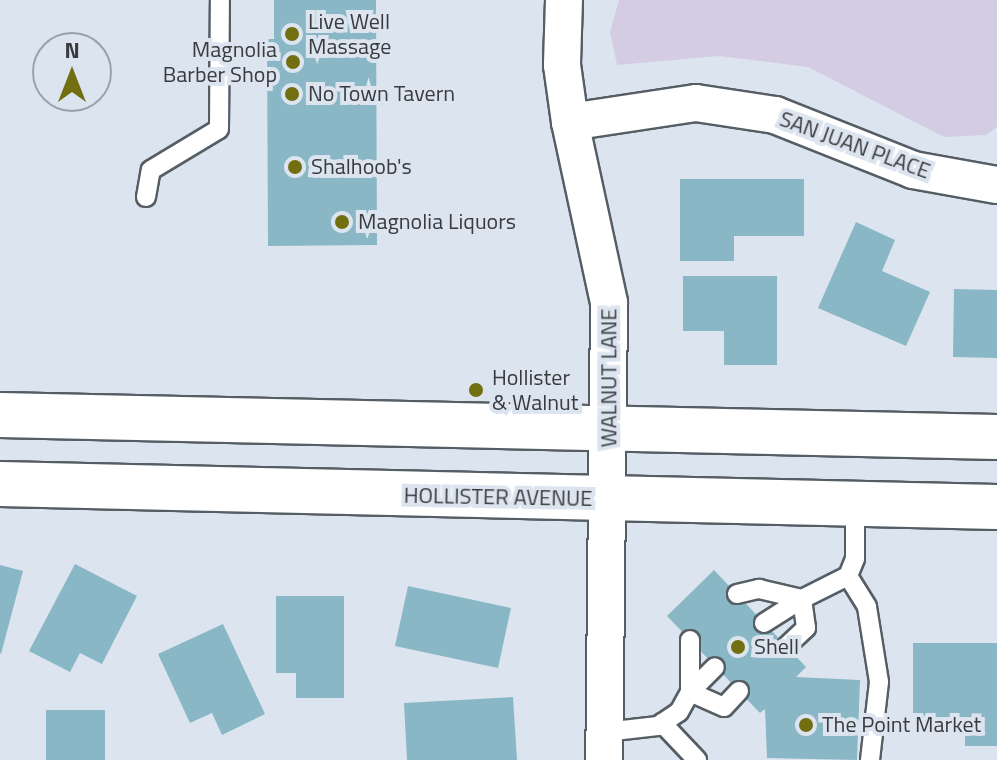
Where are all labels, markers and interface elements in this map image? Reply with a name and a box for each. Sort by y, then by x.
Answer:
place label: Live Well Massage [308,8,391,60]
marker: Live Well Massage [283,25,301,43]
north arrow [32,32,112,112]
text: N [64,33,80,67]
place label: Magnolia Barber Shop [163,36,277,88]
marker: Magnolia Barber Shop [284,53,302,71]
place label: No Town Tavern [308,81,455,107]
marker: No Town Tavern [283,85,301,103]
street label: SAN JUAN PLACE [776,106,934,184]
place label: Shalhoob's [311,154,412,180]
marker: Shalhoob's [286,158,304,176]
place label: Magnolia Liquors [358,209,516,235]
marker: Magnolia Liquors [333,213,351,231]
street label: WALNUT LANE [596,309,622,447]
place label: Hollister & Walnut [492,364,578,416]
marker: Hollister & Walnut [467,381,485,399]
street label: HOLLISTER AVENUE [403,482,593,512]
place label: Shell [754,634,799,660]
marker: Shell [729,638,747,656]
place label: The Point Market [822,712,981,738]
marker: The Point Market [797,716,815,734]

